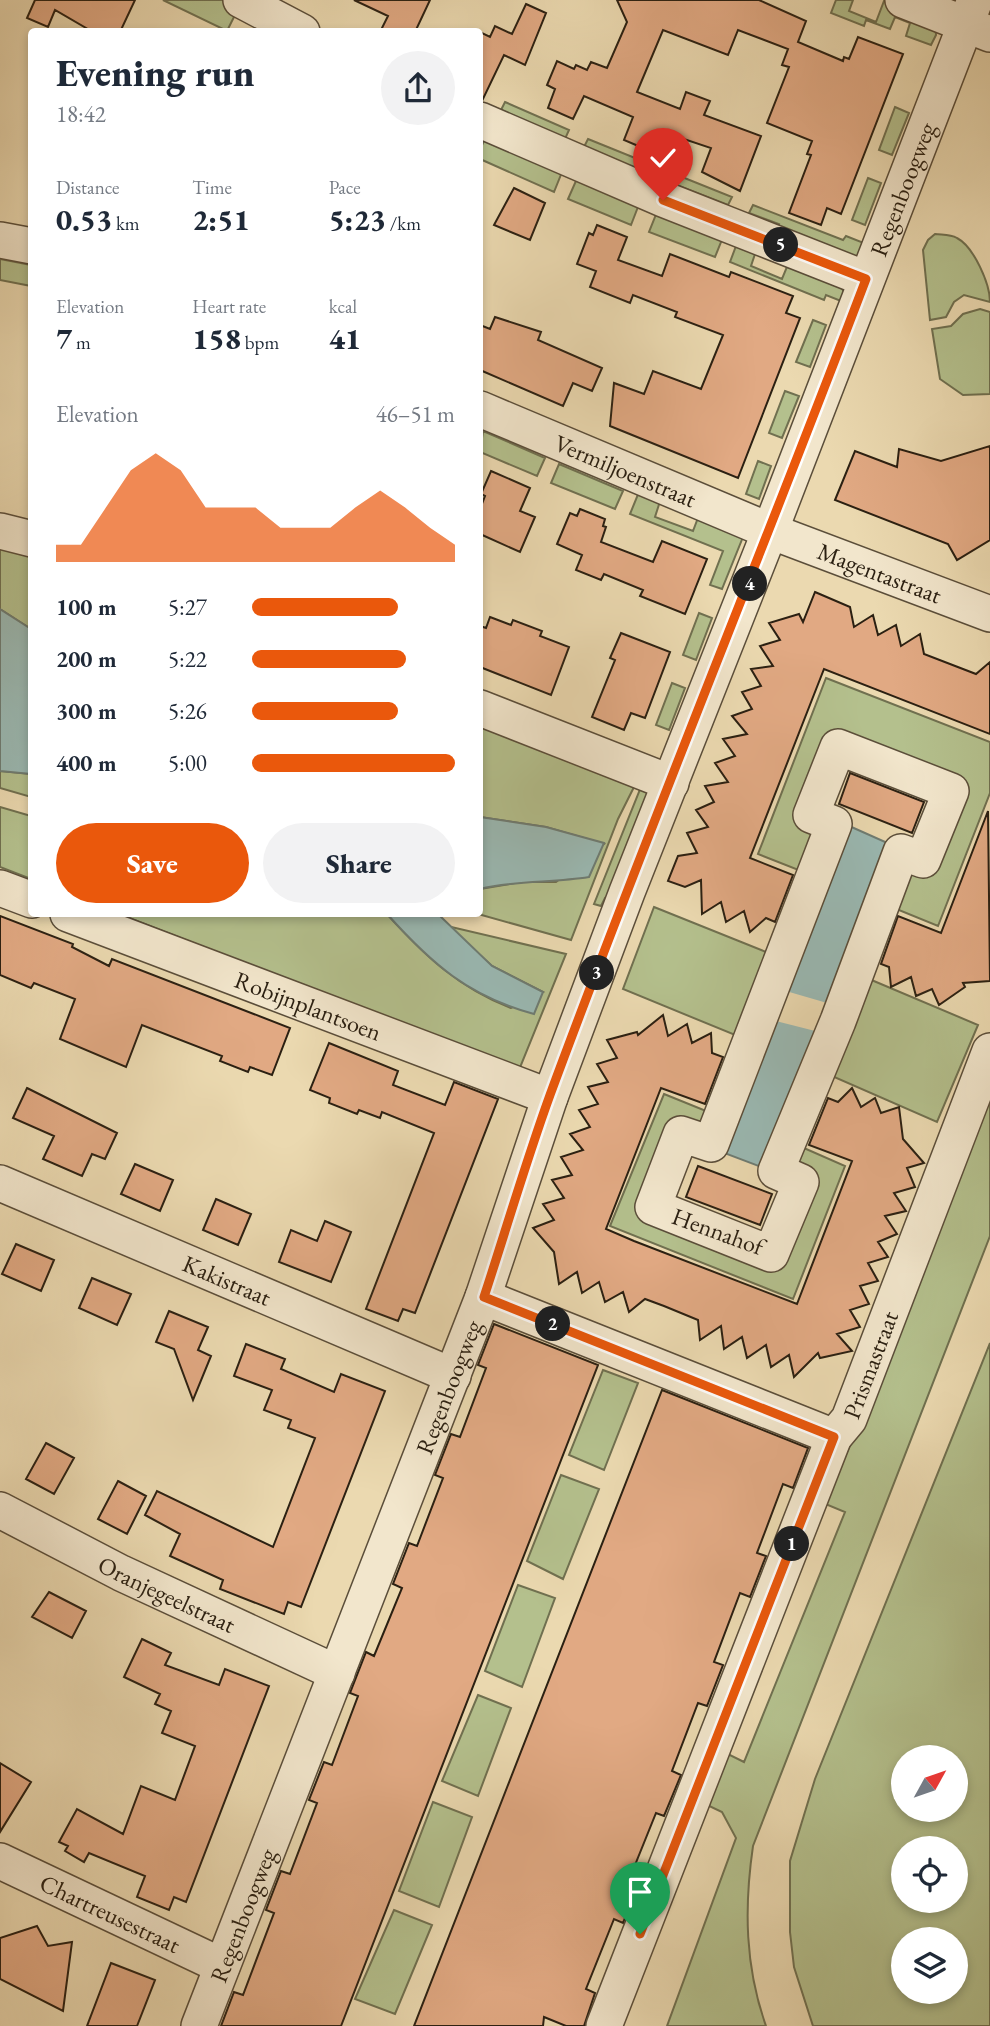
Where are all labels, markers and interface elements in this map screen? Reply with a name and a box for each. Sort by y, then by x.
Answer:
text: Evening run [56,48,254,97]
button: share [381,51,455,125]
text: 18:42 [56,99,106,129]
street label: Regenboogweg [862,117,942,261]
pin [633,128,693,200]
icon: check [644,139,682,177]
text: Distance [56,175,119,200]
text: Time [192,175,232,200]
text: Pace [329,175,361,200]
text: 0.53 [56,200,112,239]
text: 2:51 [192,200,250,239]
text: 5:23 [329,200,386,239]
text: km [112,211,140,236]
text: /km [386,211,421,236]
pin: 5 [764,228,798,262]
text: 5 [775,232,786,257]
text: Elevation [56,294,124,319]
text: Heart rate [192,294,266,319]
text: kcal [329,294,357,319]
text: 7 [56,319,72,358]
text: 158 [192,319,241,358]
text: 41 [329,319,361,358]
text: m [72,330,91,355]
text: bpm [241,330,279,355]
text: Elevation [56,399,139,429]
text: 46–51 m [376,399,455,429]
street label: Vermiljoenstraat [550,427,702,514]
street label: Magentastraat [813,535,947,610]
pin: 4 [732,566,768,602]
text: 4 [744,571,755,596]
text: 100 m [56,592,117,622]
text: 5:27 [168,592,207,622]
text: 200 m [56,644,117,674]
text: 5:22 [168,644,207,674]
text: 300 m [56,696,117,726]
text: 5:26 [168,696,207,726]
text: 400 m [56,748,117,778]
text: 5:00 [168,748,207,778]
button: Save [56,823,249,903]
button: Share [263,823,455,903]
pin: 3 [580,956,614,990]
text: 3 [591,960,602,985]
street label: Robijnplantsoen [230,963,386,1047]
street label: Hennahof [668,1200,771,1263]
street label: Kakistraat [178,1247,277,1313]
pin: 2 [536,1306,570,1342]
street label: Prismastraat [835,1306,905,1423]
text: 2 [547,1311,558,1336]
street label: Regenboogweg [408,1315,488,1458]
pin: 1 [774,1526,810,1562]
text: 1 [786,1531,797,1556]
street label: Oranjegeelstraat [93,1548,241,1640]
north arrow [891,1745,968,1822]
map controls [891,1745,968,2004]
button: locate [891,1836,968,1913]
street label: Regenboogweg [202,1843,282,1987]
pin [610,1862,670,1934]
street label: Chartreusestraat [35,1867,186,1960]
icon: arrive [621,1873,659,1911]
button: layers [891,1927,968,2004]

